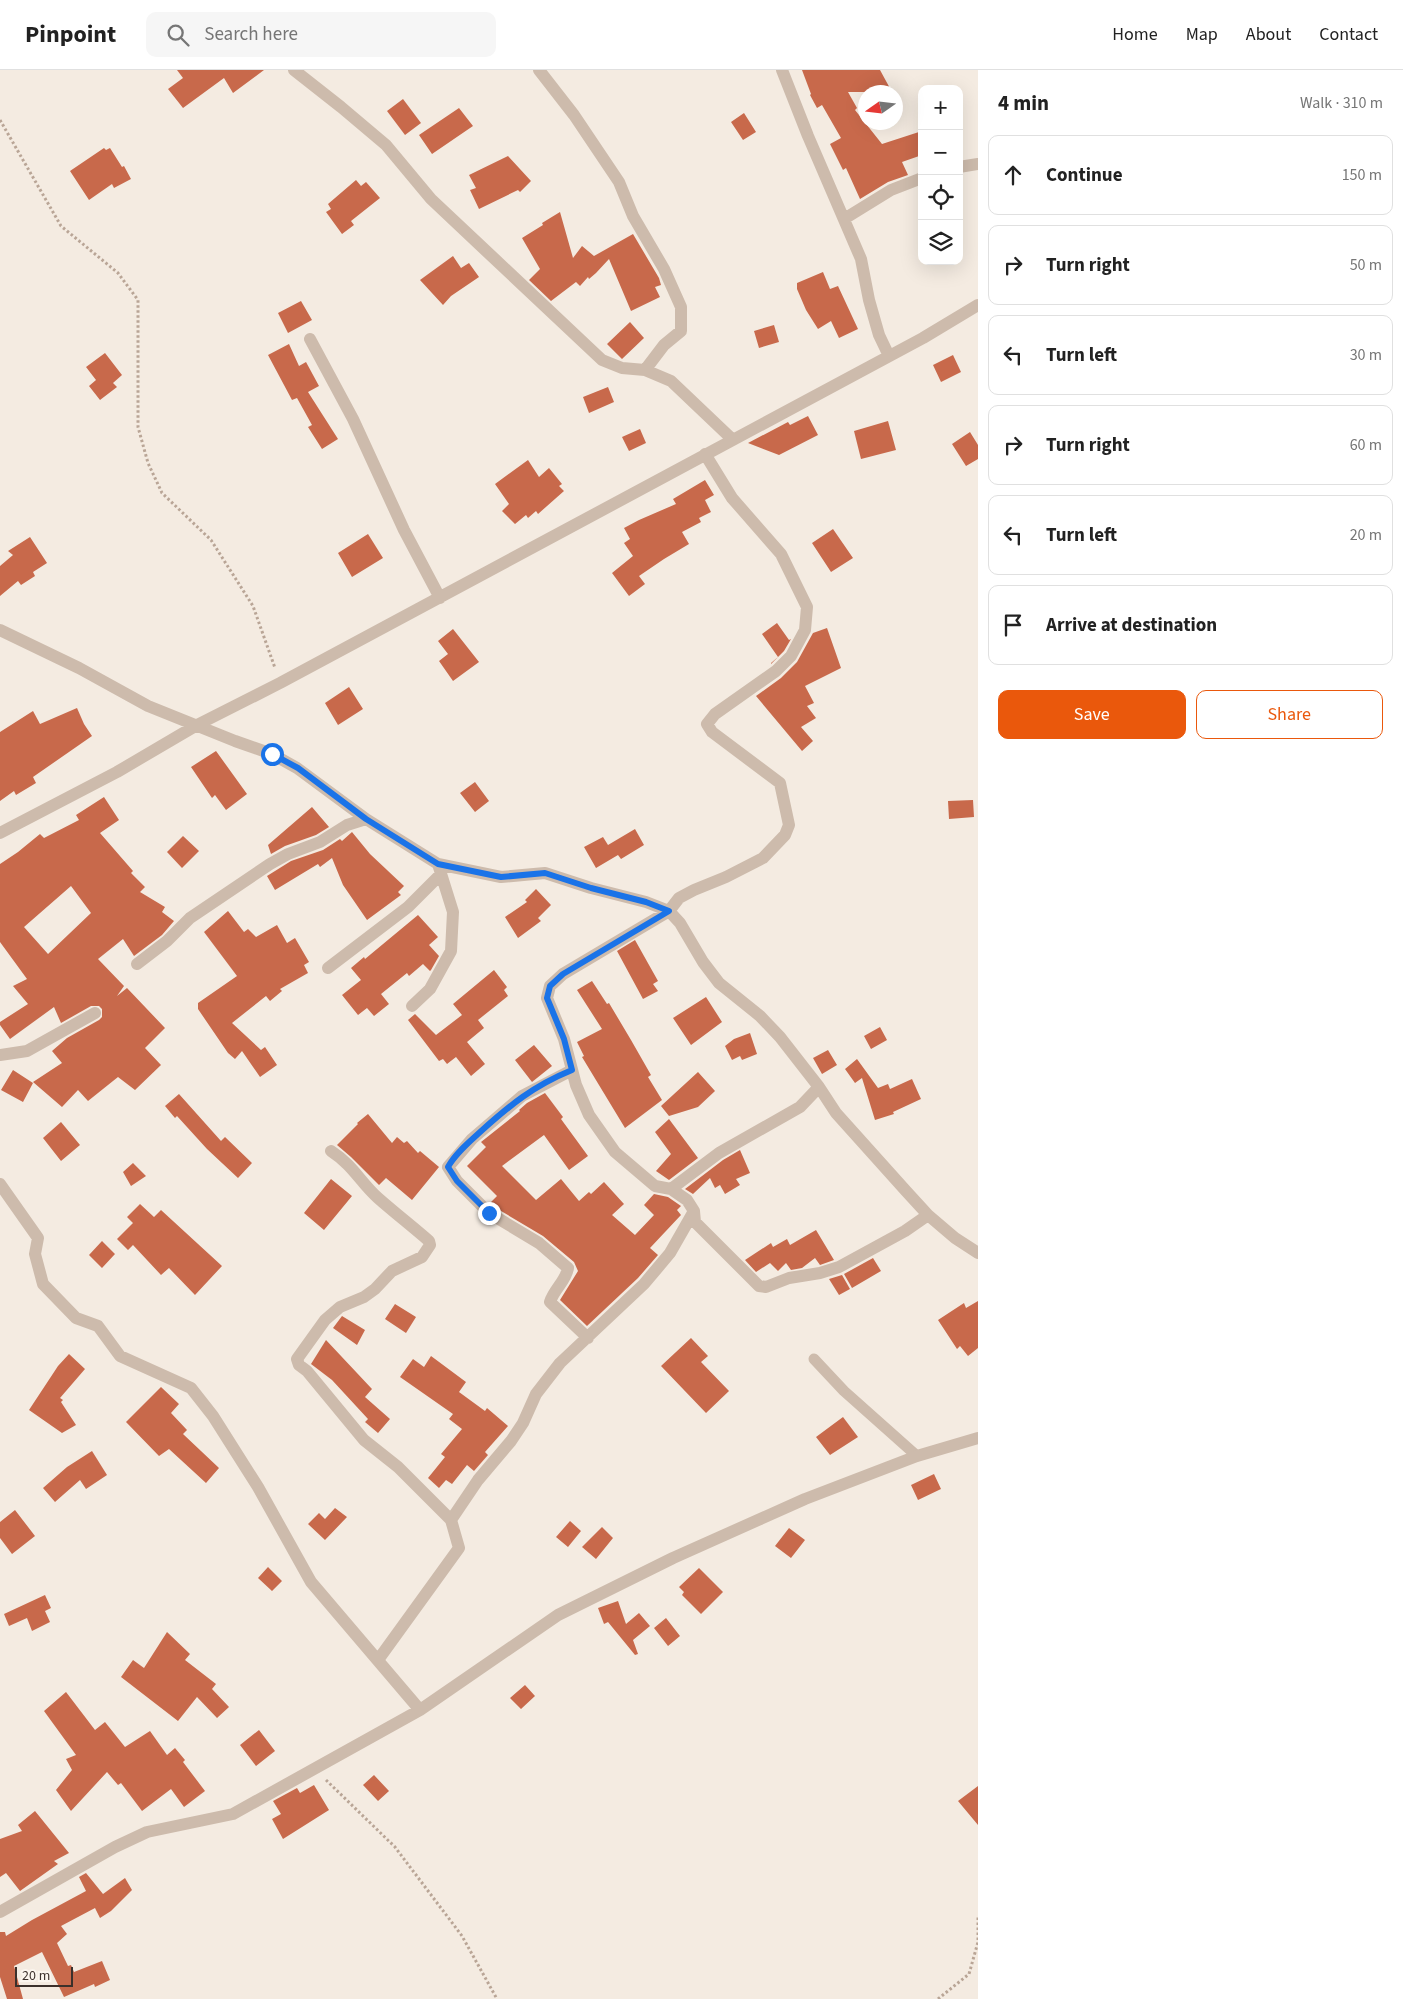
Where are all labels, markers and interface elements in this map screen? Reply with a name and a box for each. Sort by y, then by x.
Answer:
search box [146,12,496,57]
text: Pinpoint [25,17,116,52]
icon: search [164,21,192,49]
text: Search here [204,21,298,48]
text: Home [1112,22,1158,47]
text: Map [1186,22,1218,47]
text: About [1246,22,1291,47]
text: Contact [1319,22,1378,47]
north arrow [858,85,903,130]
map controls [918,85,963,265]
button: + [918,85,963,130]
text: 4 min [998,88,1049,118]
text: Walk · 310 m [1300,92,1383,114]
button: − [918,130,963,175]
icon: ahead [999,161,1027,189]
text: Continue [1046,162,1123,189]
text: 150 m [1342,164,1382,186]
button: locate [918,175,963,220]
button: layers [918,220,963,265]
icon: right [999,251,1027,279]
text: Turn right [1046,252,1130,279]
text: 50 m [1350,254,1382,276]
icon: left [999,341,1027,369]
text: Turn left [1046,342,1117,369]
text: 30 m [1350,344,1382,366]
icon: right [999,431,1027,459]
text: Turn right [1046,432,1130,459]
text: 60 m [1350,434,1382,456]
icon: left [999,521,1027,549]
text: Turn left [1046,522,1117,549]
text: 20 m [1350,524,1382,546]
icon: arrive [999,611,1027,639]
text: Arrive at destination [1046,612,1217,639]
button: Save [998,690,1186,739]
button: Share [1196,690,1383,739]
route start [261,743,284,766]
route end [478,1202,501,1225]
scale bar [15,1964,72,1987]
text: 20 m [22,1966,50,1986]

